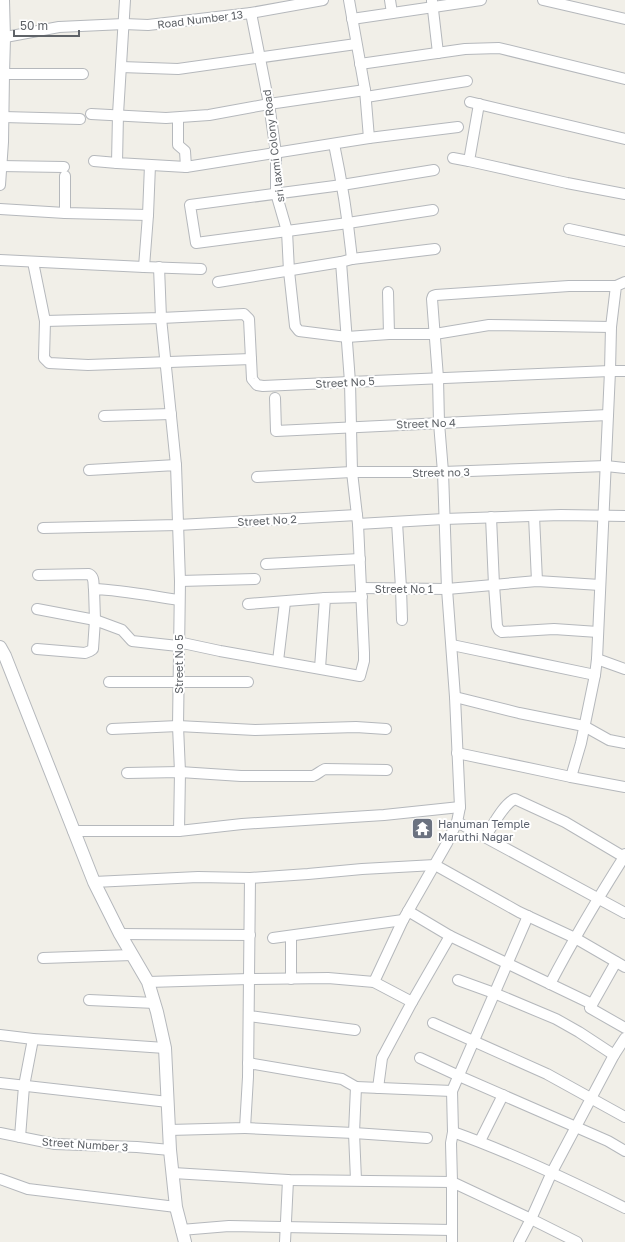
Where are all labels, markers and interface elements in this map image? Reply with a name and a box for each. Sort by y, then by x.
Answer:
street label: Road Number 13 [156,7,244,31]
scale bar [14,12,79,38]
text: 50 m [20,18,48,33]
street label: sri laxmi Colony Road [260,89,286,203]
street label: Street No 5 [315,374,375,390]
street label: Street No 4 [396,415,456,431]
street label: Street no 3 [412,465,470,479]
street label: Street No 2 [237,512,297,528]
street label: Street No 1 [375,582,433,595]
street label: Street No 5 [172,634,185,694]
temple icon: Hanuman Temple Maruthi Nagar [410,816,436,842]
place label: Hanuman Temple Maruthi Nagar [438,817,530,843]
street label: Street Number 3 [41,1134,129,1154]

